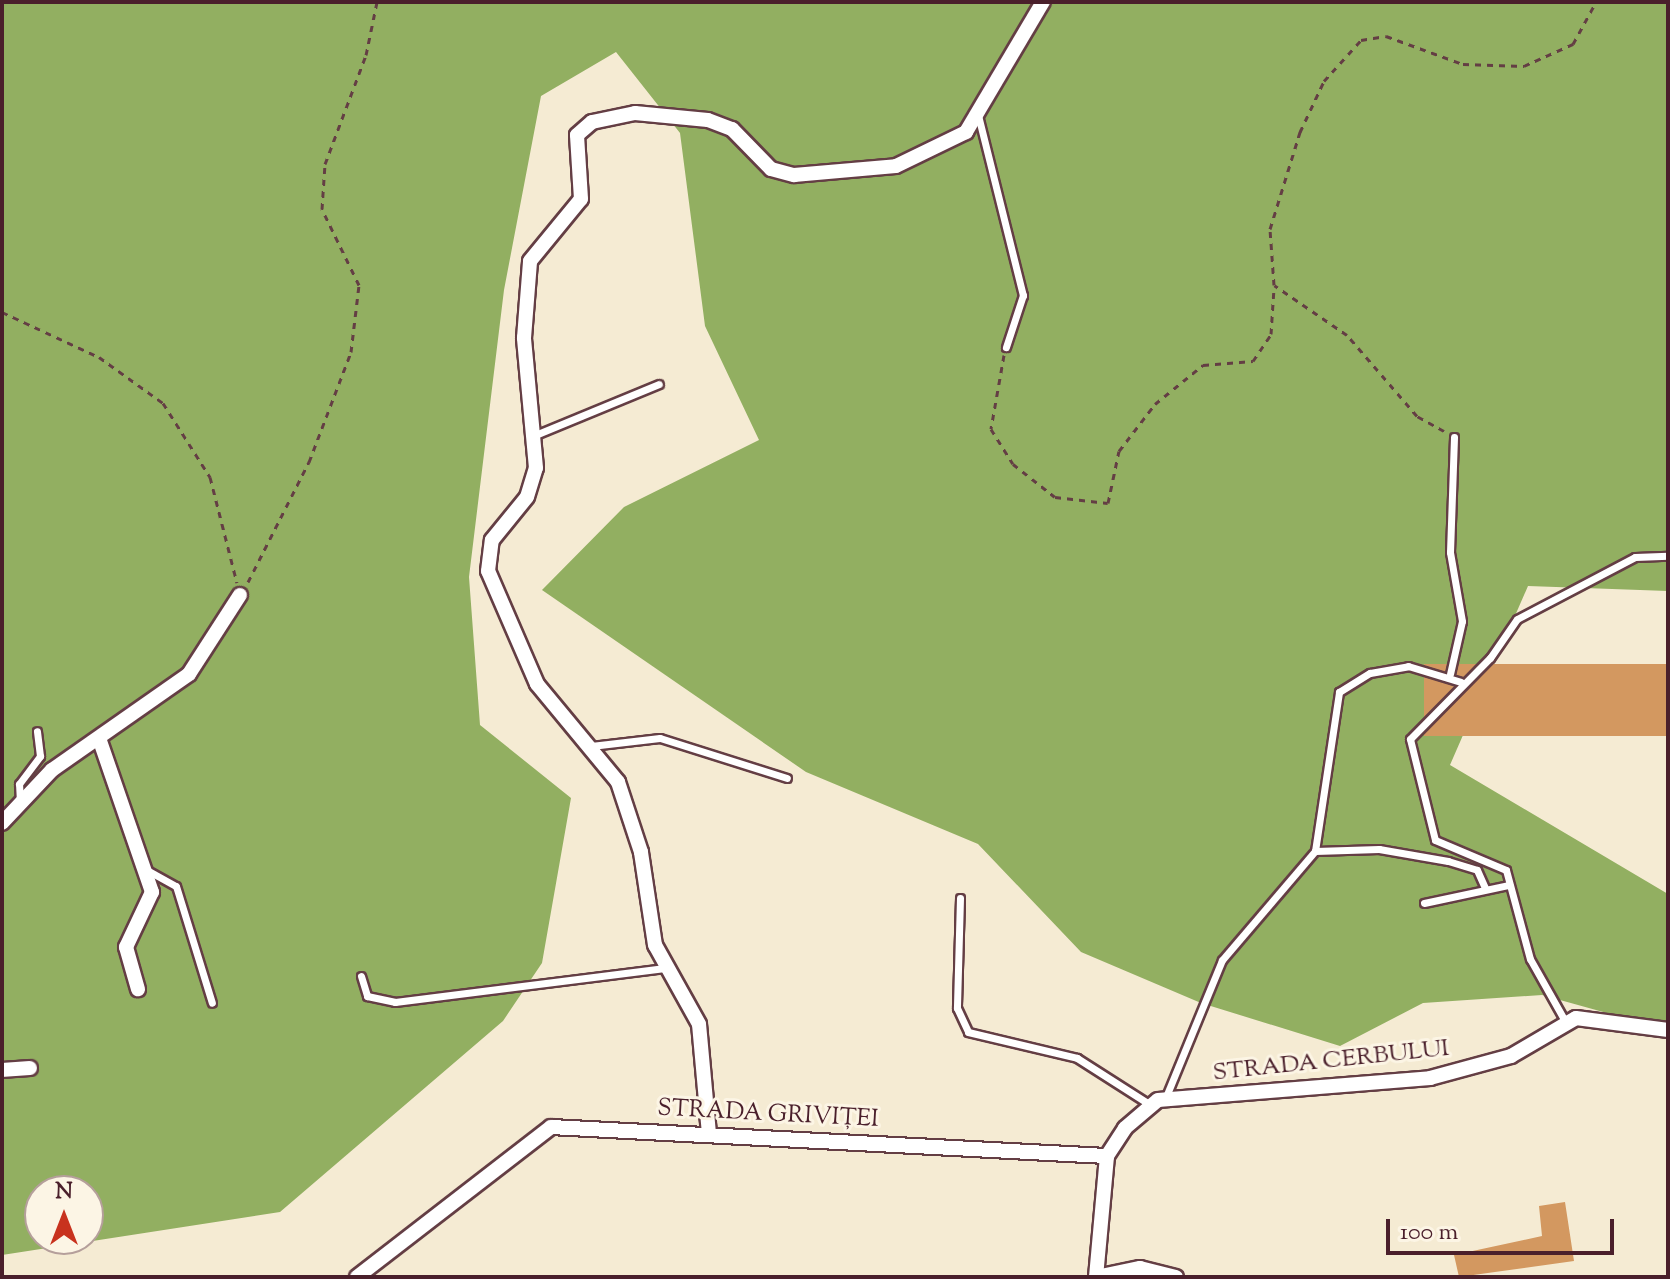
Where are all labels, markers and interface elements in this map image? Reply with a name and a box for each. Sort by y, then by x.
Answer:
street label: STRADA CERBULUI [1211,1035,1451,1089]
street label: STRADA GRIVIȚEI [657,1095,879,1135]
north arrow [24,1175,104,1255]
text: N [55,1177,73,1209]
scale bar [1390,1203,1618,1253]
text: 100 m [1400,1216,1458,1250]

